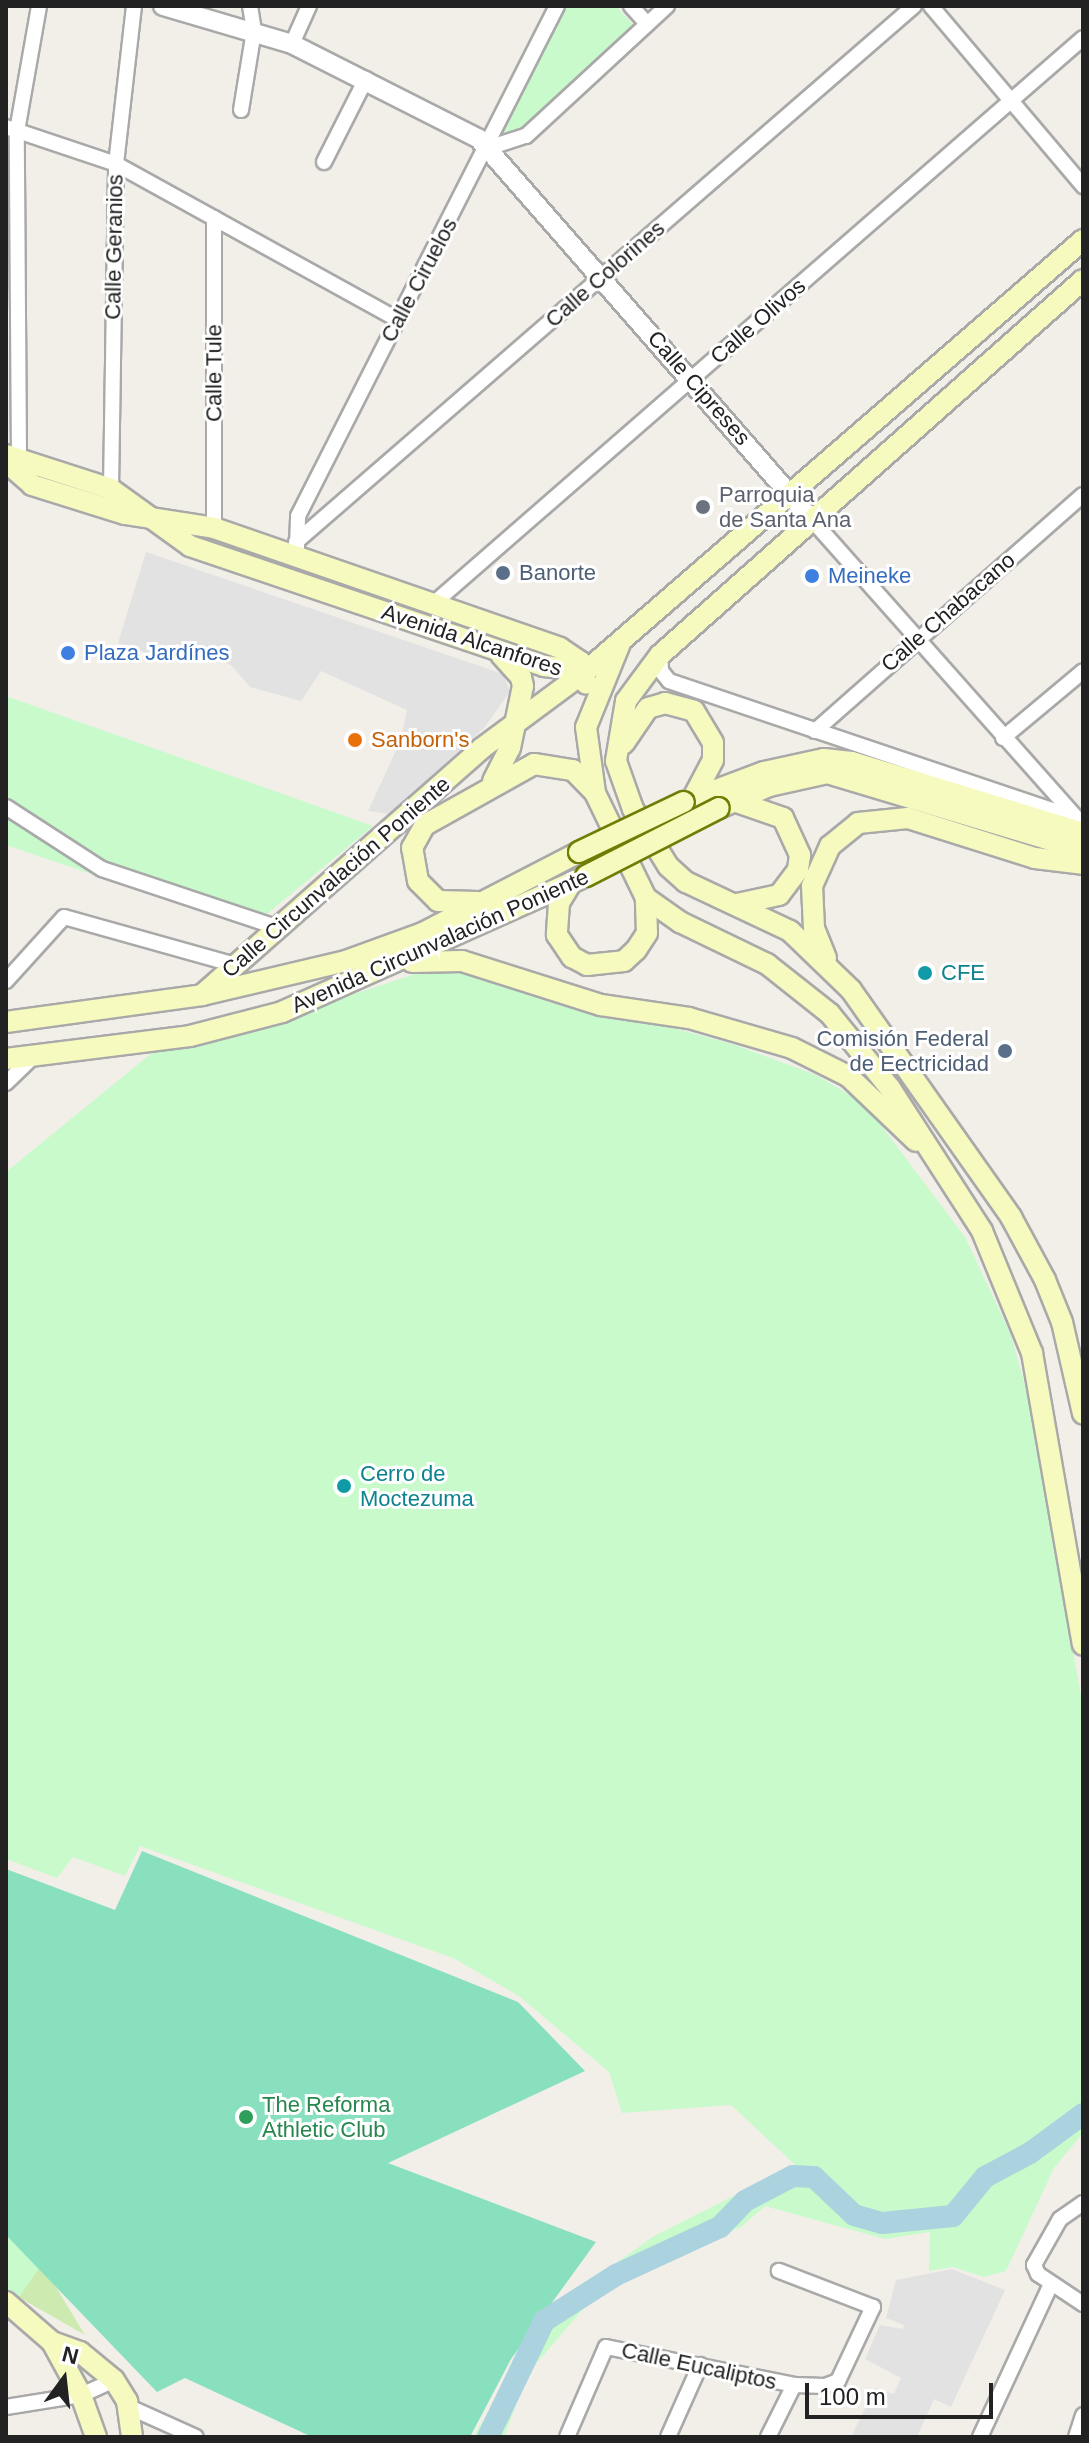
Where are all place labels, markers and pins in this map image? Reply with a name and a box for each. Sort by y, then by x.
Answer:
place label: Parroquia de Santa Ana [719,481,852,532]
marker: Parroquia de Santa Ana [694,498,712,516]
place label: Banorte [519,560,596,586]
place label: Meineke [828,563,911,589]
marker: Banorte [494,564,512,582]
marker: Meineke [803,567,821,585]
place label: Plaza Jardínes [84,640,230,666]
marker: Plaza Jardínes [59,644,77,662]
place label: Sanborn's [371,727,469,753]
marker: Sanborn's [346,731,364,749]
place label: CFE [941,960,985,986]
marker: CFE [916,964,934,982]
place label: Comisión Federal de Eectricidad [817,1025,989,1076]
marker: Comisión Federal de Eectricidad [996,1042,1014,1060]
place label: Cerro de Moctezuma [360,1460,474,1512]
marker: Cerro de Moctezuma [335,1477,353,1495]
place label: The Reforma Athletic Club [262,2091,390,2142]
marker: The Reforma Athletic Club [237,2108,255,2126]

